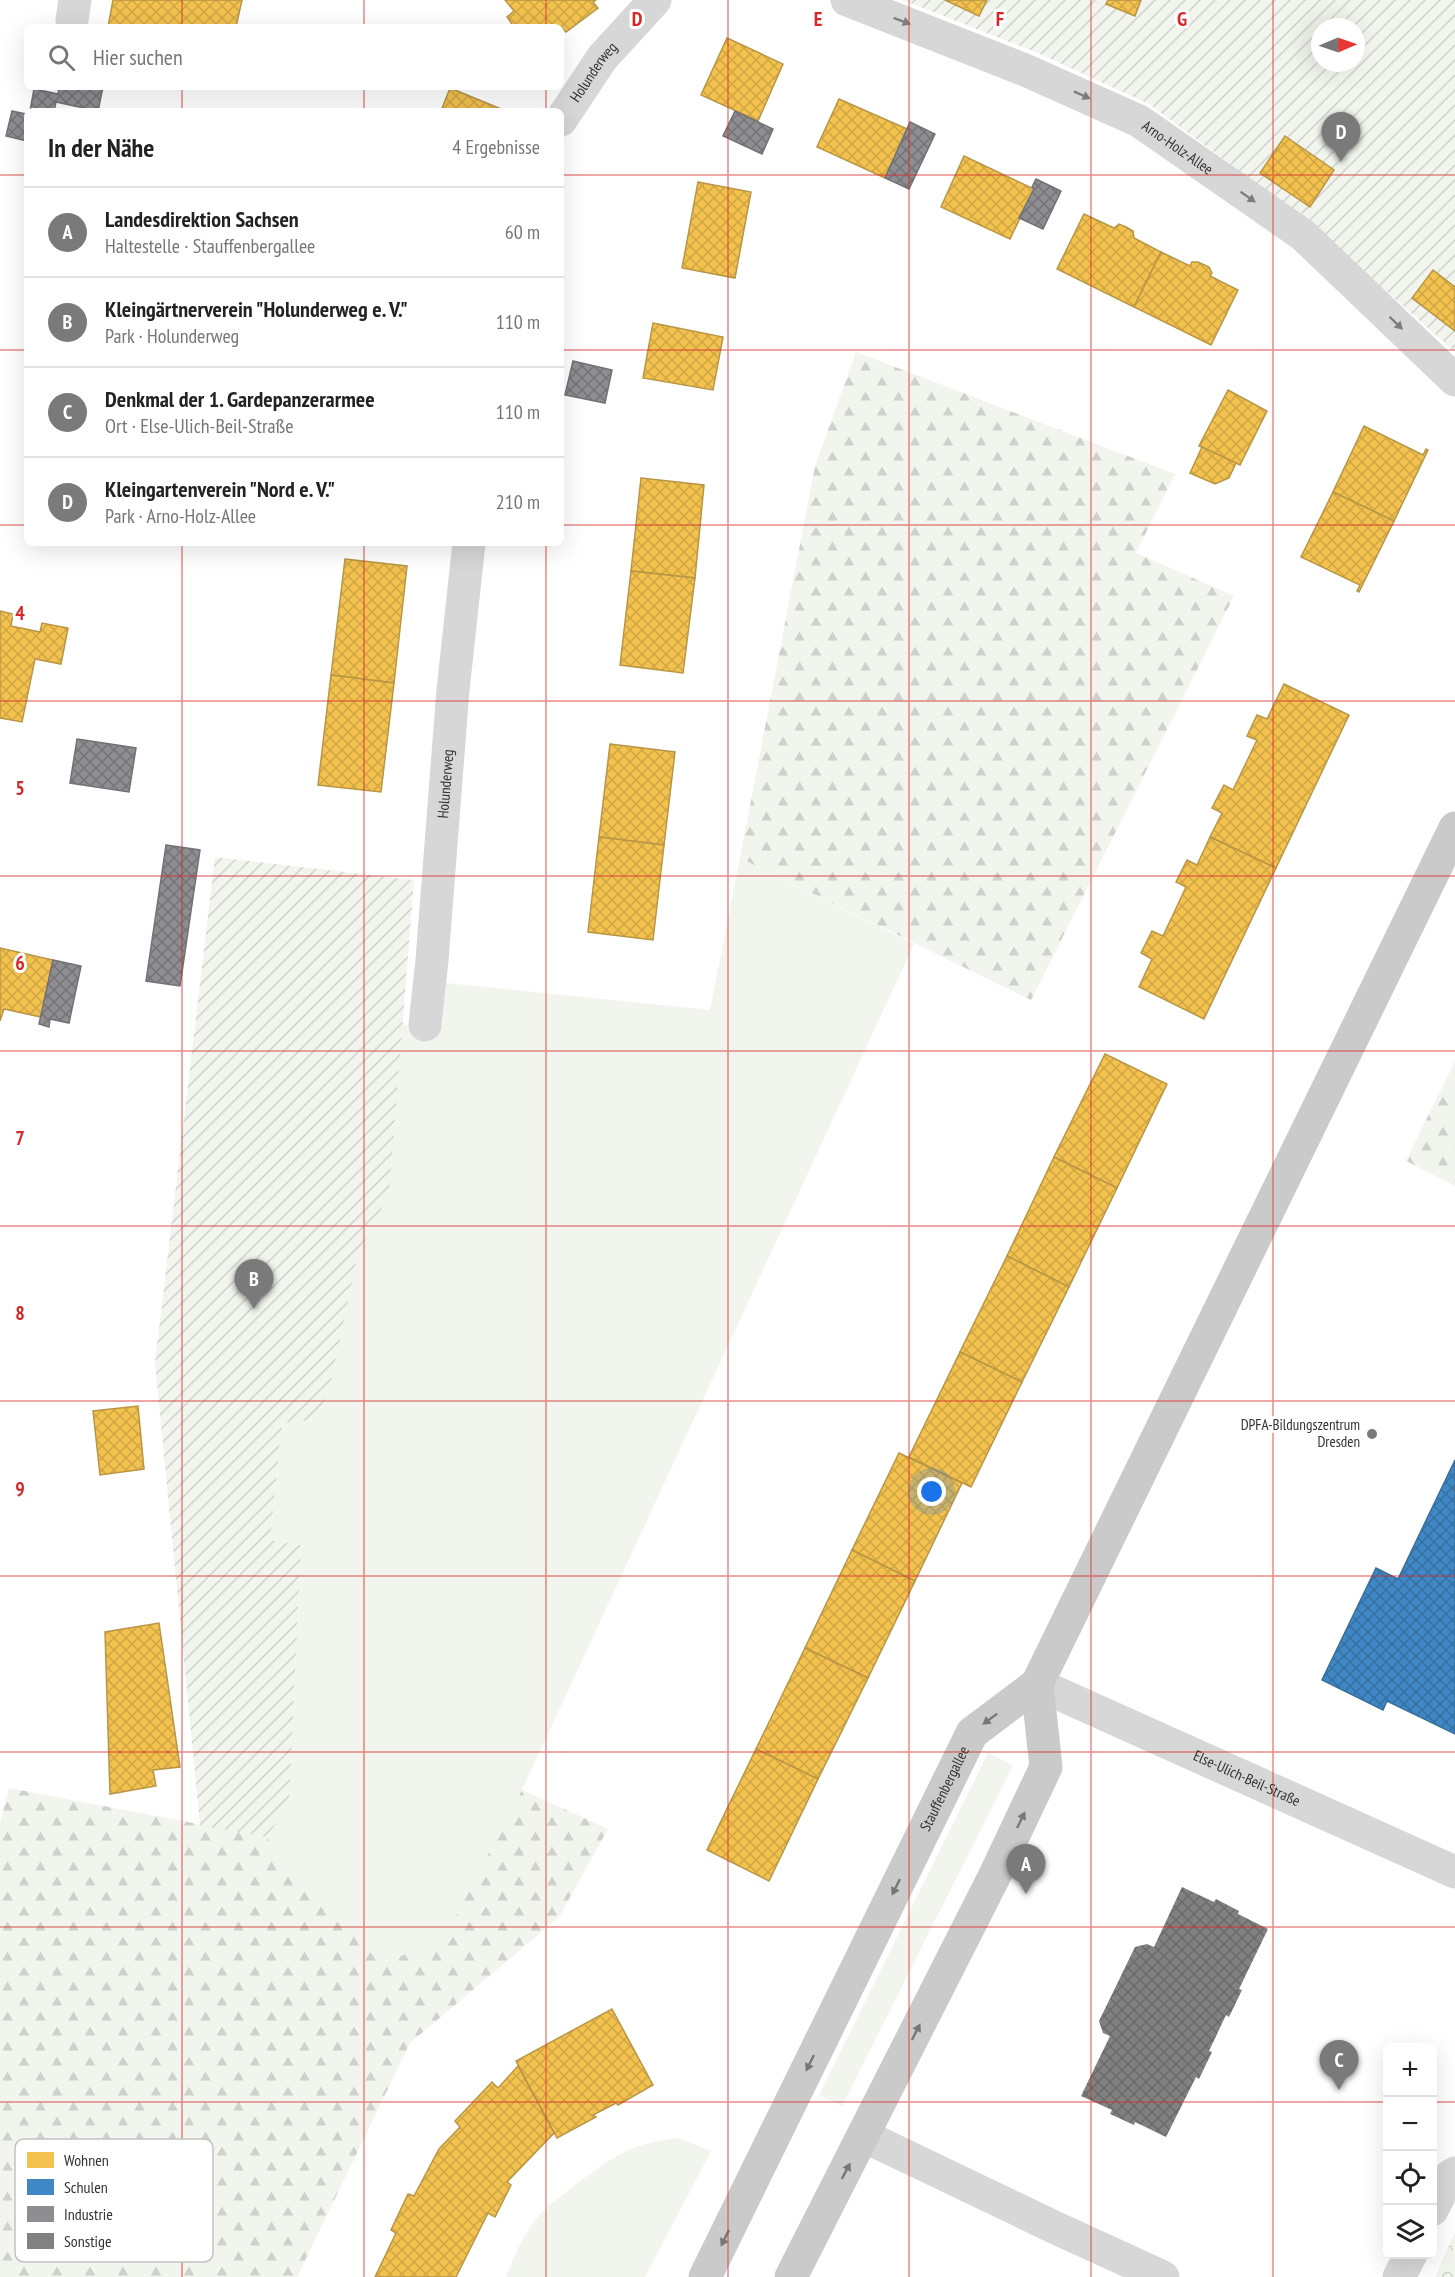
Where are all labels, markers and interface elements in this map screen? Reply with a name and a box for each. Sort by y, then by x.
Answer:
text: D [632,6,643,32]
text: E [814,6,822,32]
text: F [996,6,1004,32]
text: G [1177,6,1187,32]
one-way arrow [893,17,911,27]
north arrow [1311,18,1365,72]
search box [24,24,564,90]
street label: Holunderweg [566,38,621,105]
icon: search [45,41,78,74]
text: Hier suchen [93,43,183,71]
one-way arrow [1073,91,1090,100]
pin: D [1322,112,1360,162]
street label: Arno-Holz-Allee [1139,116,1217,179]
text: In der Nähe [48,131,154,164]
text: 4 Ergebnisse [452,134,540,160]
one-way arrow [1239,191,1255,203]
text: Landesdirektion Sachsen [105,205,299,233]
text: A [62,219,73,245]
text: 60 m [505,219,540,245]
text: Haltestelle · Stauffenbergallee [105,233,315,259]
text: Kleingärtnerverein "Holunderweg e. V." [105,295,408,323]
text: B [63,309,72,335]
text: 110 m [496,309,540,335]
one-way arrow [1388,316,1403,330]
text: Park · Holunderweg [105,323,239,349]
text: Denkmal der 1. Gardepanzerarmee [105,385,375,413]
text: C [63,399,72,425]
text: 110 m [496,399,540,425]
text: Ort · Else-Ulich-Beil-Straße [105,413,293,439]
text: Kleingartenverein "Nord e. V." [105,475,335,503]
text: D [62,489,73,515]
text: 210 m [496,489,540,515]
text: Park · Arno-Holz-Allee [105,503,256,529]
text: 4 [15,600,25,626]
street label: Holunderweg [433,749,457,819]
text: 5 [15,775,25,801]
text: 6 [15,950,25,976]
text: 7 [15,1125,25,1151]
pin: B [234,1260,274,1309]
text: 8 [15,1300,25,1326]
place label: DPFA-Bildungszentrum Dresden [1241,1415,1360,1451]
marker: DPFA-Bildungszentrum Dresden [1365,1427,1379,1441]
text: 9 [15,1476,25,1502]
your location [917,1477,946,1506]
one-way arrow [983,1713,999,1725]
street label: Stauffenbergallee [915,1743,973,1834]
street label: Else-Ulich-Beil-Straße [1191,1746,1303,1810]
one-way arrow [1017,1811,1026,1828]
pin: A [1006,1844,1046,1894]
one-way arrow [892,1879,901,1896]
one-way arrow [911,2023,920,2040]
pin: C [1320,2040,1358,2090]
map controls [1383,2043,1437,2259]
button: + [1383,2043,1437,2097]
one-way arrow [806,2054,815,2071]
button: − [1383,2097,1437,2151]
legend [15,2139,213,2262]
text: Wohnen [64,2150,109,2170]
button: locate [1383,2151,1437,2205]
one-way arrow [841,2162,851,2179]
text: Schulen [64,2177,108,2197]
text: Industrie [64,2204,113,2224]
button: layers [1383,2205,1437,2259]
one-way arrow [720,2229,729,2246]
text: Sonstige [64,2231,112,2251]

